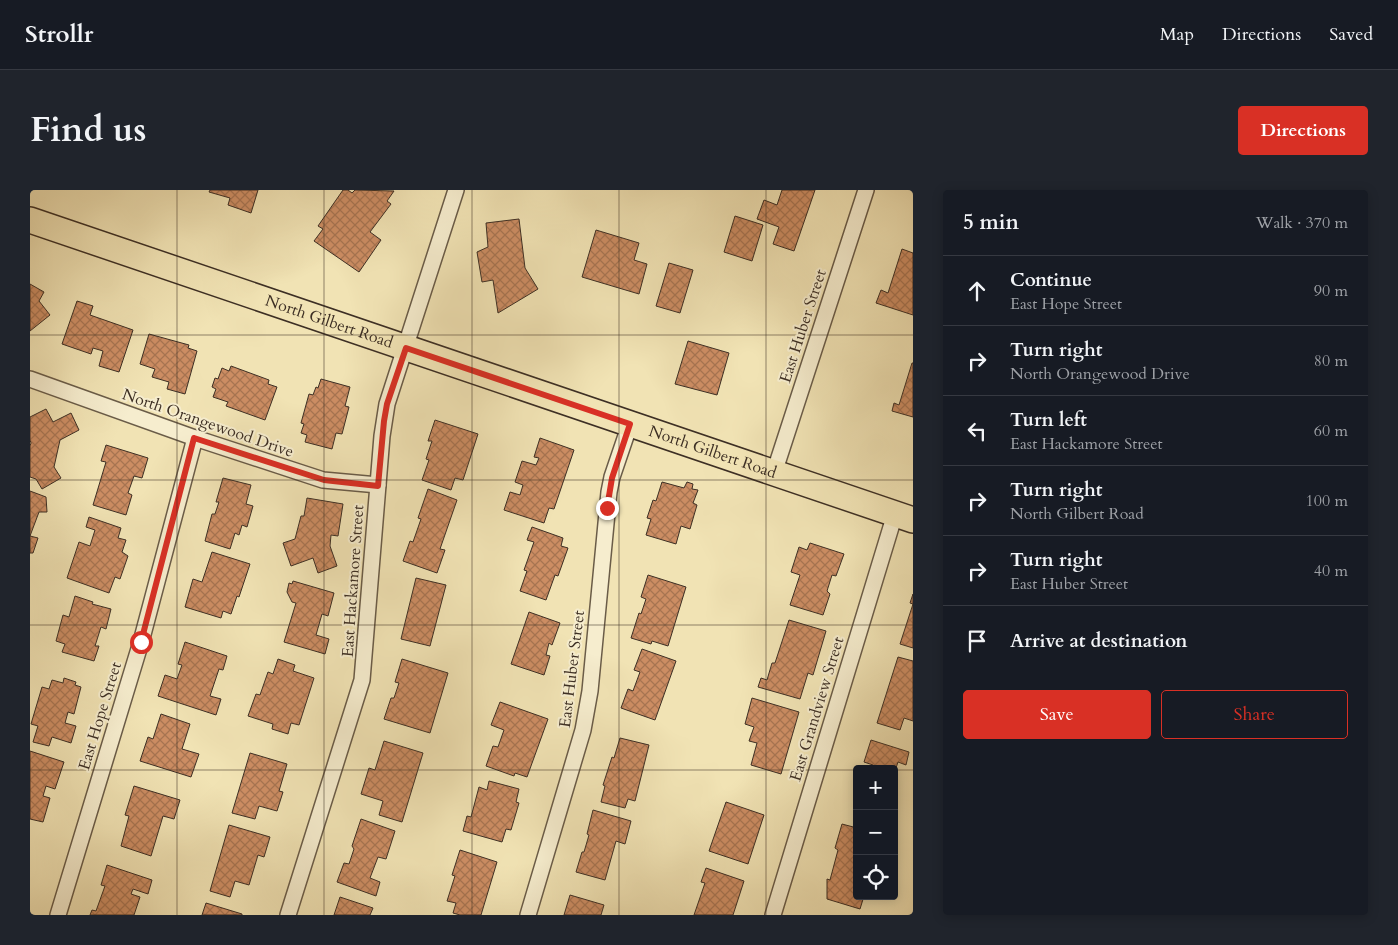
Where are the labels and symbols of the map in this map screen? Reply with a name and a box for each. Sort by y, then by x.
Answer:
street label: East Huber Street [774,266,832,386]
street label: North Gilbert Road [262,290,397,354]
street label: North Orangewood Drive [119,383,297,463]
street label: North Gilbert Road [646,420,780,484]
route end [596,497,619,520]
street label: East Hackamore Street [337,504,369,658]
street label: East Huber Street [554,609,590,729]
route start [130,631,153,654]
street label: East Grandview Street [785,634,849,784]
street label: East Hope Street [73,659,127,773]

